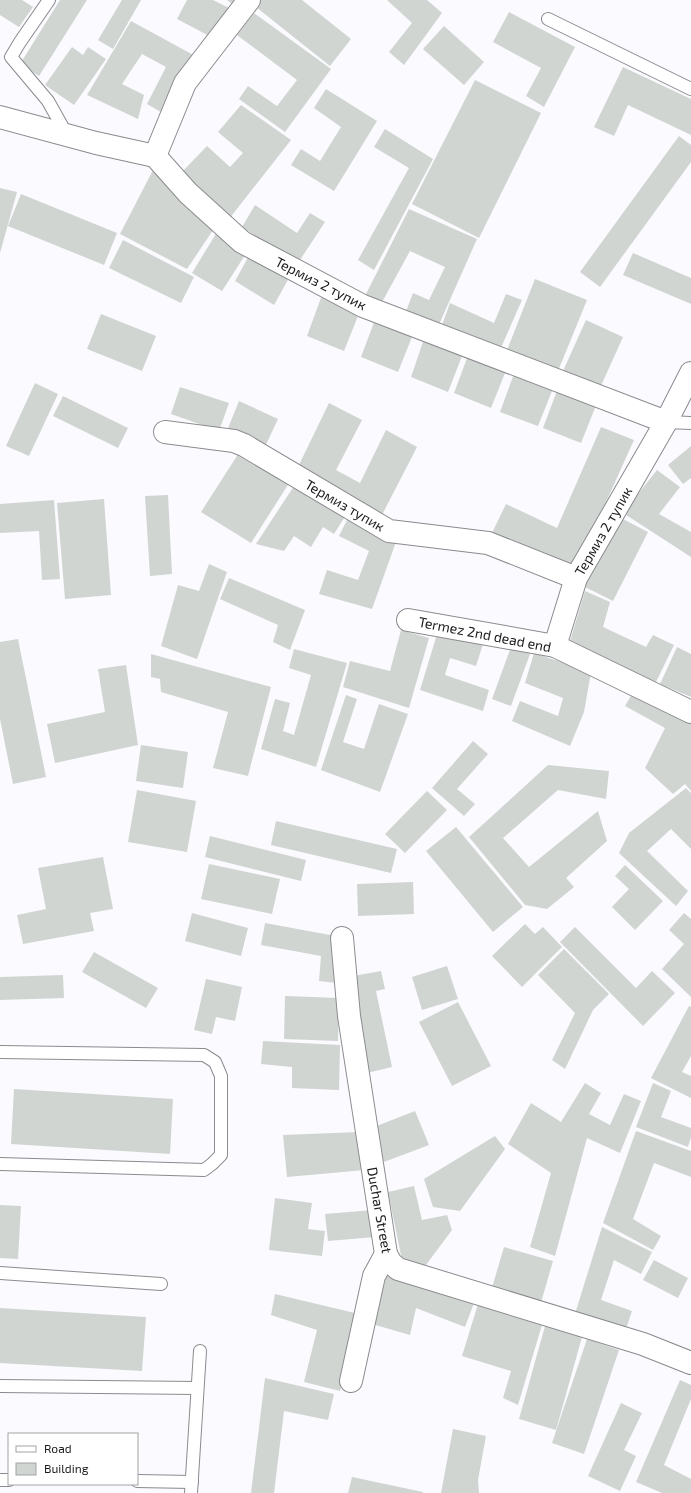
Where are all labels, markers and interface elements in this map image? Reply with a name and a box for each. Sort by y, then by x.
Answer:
street label: Термиз 2 тупик [273,253,370,314]
street label: Термиз тупик [302,475,388,535]
street label: Термиз 2 тупик [571,483,636,579]
street label: Termez 2nd dead end [417,613,553,655]
street label: Duchar Street [364,1166,396,1254]
legend [8,1433,138,1485]
text: Road [44,1441,72,1455]
text: Building [44,1461,89,1475]

